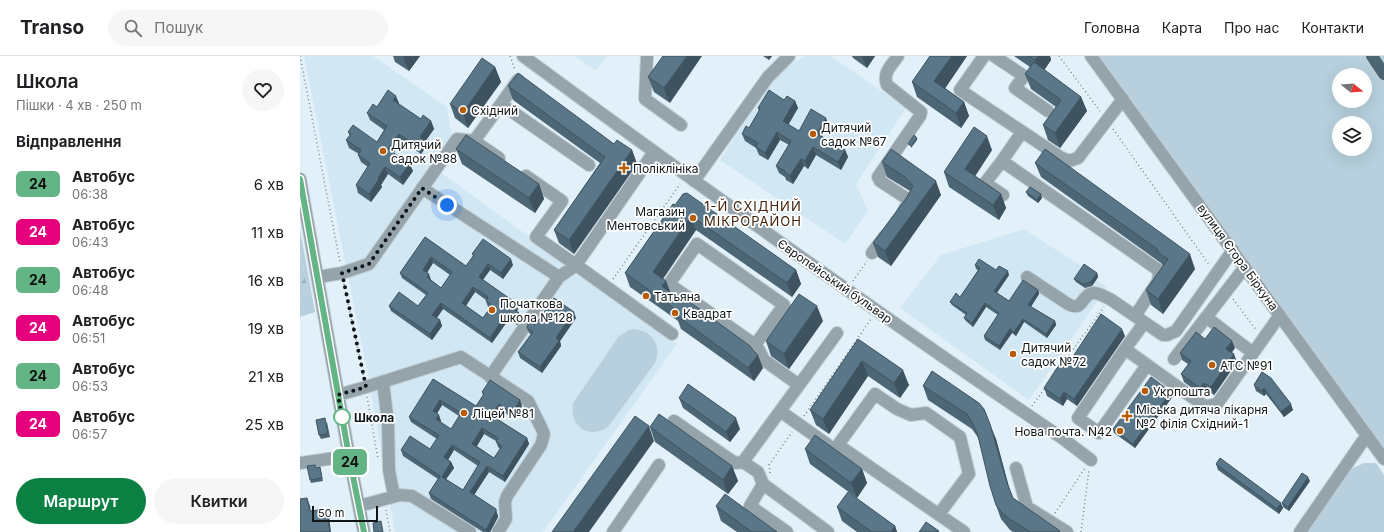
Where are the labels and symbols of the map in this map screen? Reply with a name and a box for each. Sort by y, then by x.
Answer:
north arrow [1332,68,1372,108]
place label: Східний [471,103,518,118]
marker: Східний [458,105,468,115]
place label: Дитячий садок №67 [821,120,887,149]
marker: Дитячий садок №67 [808,129,818,139]
place label: Дитячий садок №88 [391,137,457,166]
marker: Дитячий садок №88 [378,146,388,156]
place label: Поліклініка [633,161,698,176]
marker: Поліклініка [618,162,630,174]
your location [437,195,457,215]
district label: 1-Й СХІДНИЙ МІКРОРАЙОН [704,198,802,229]
street label: вулиця Єгора Біркуна [1194,201,1282,313]
place label: Магазин Ментовський [606,204,685,233]
marker: Магазин Ментовський [688,213,698,223]
street label: Європейський бульвар [775,236,895,326]
place label: Татьяна [654,289,701,304]
marker: Татьяна [641,291,651,301]
place label: Початкова школа №128 [500,296,573,325]
marker: Початкова школа №128 [487,305,497,315]
place label: Квадрат [683,306,732,321]
marker: Квадрат [670,308,680,318]
place label: Дитячий садок №72 [1021,340,1087,369]
marker: Дитячий садок №72 [1008,349,1018,359]
place label: АТС №91 [1220,358,1272,373]
marker: АТС №91 [1207,360,1217,370]
place label: Укрпошта [1153,384,1210,399]
marker: Укрпошта [1140,386,1150,396]
place label: Міська дитяча лікарня №2 філія Східний-1 [1136,402,1268,431]
place label: Ліцей №81 [472,406,534,421]
marker: Школа [333,408,351,426]
marker: Ліцей №81 [459,408,469,418]
place label: Школа [354,410,394,425]
marker: Міська дитяча лікарня №2 філія Східний-1 [1121,410,1133,422]
place label: Нова почта. N42 [1014,424,1112,439]
marker: Нова почта. N42 [1115,426,1125,436]
line badge: 24 [332,449,368,475]
scale bar [312,504,378,523]

